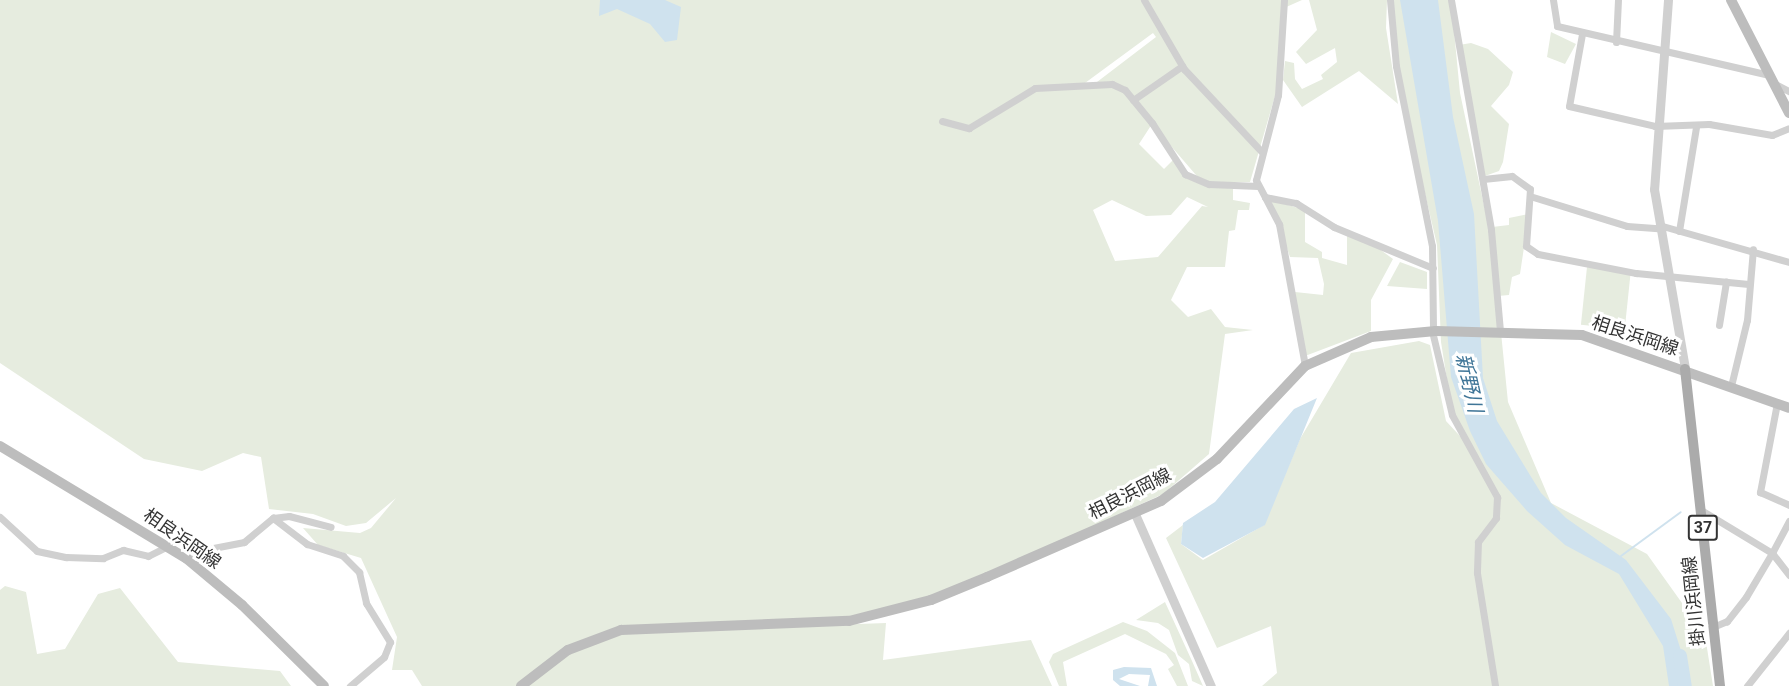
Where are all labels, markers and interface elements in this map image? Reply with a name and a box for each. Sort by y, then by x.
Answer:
street label: 相良浜岡線 [1589,312,1681,360]
water label: 新野川 [1451,351,1487,415]
street label: 相良浜岡線 [1085,464,1175,524]
street label: 相良浜岡線 [139,504,225,574]
road number: 37 [1686,515,1720,541]
street label: 掛川浜岡線 [1679,555,1709,647]

